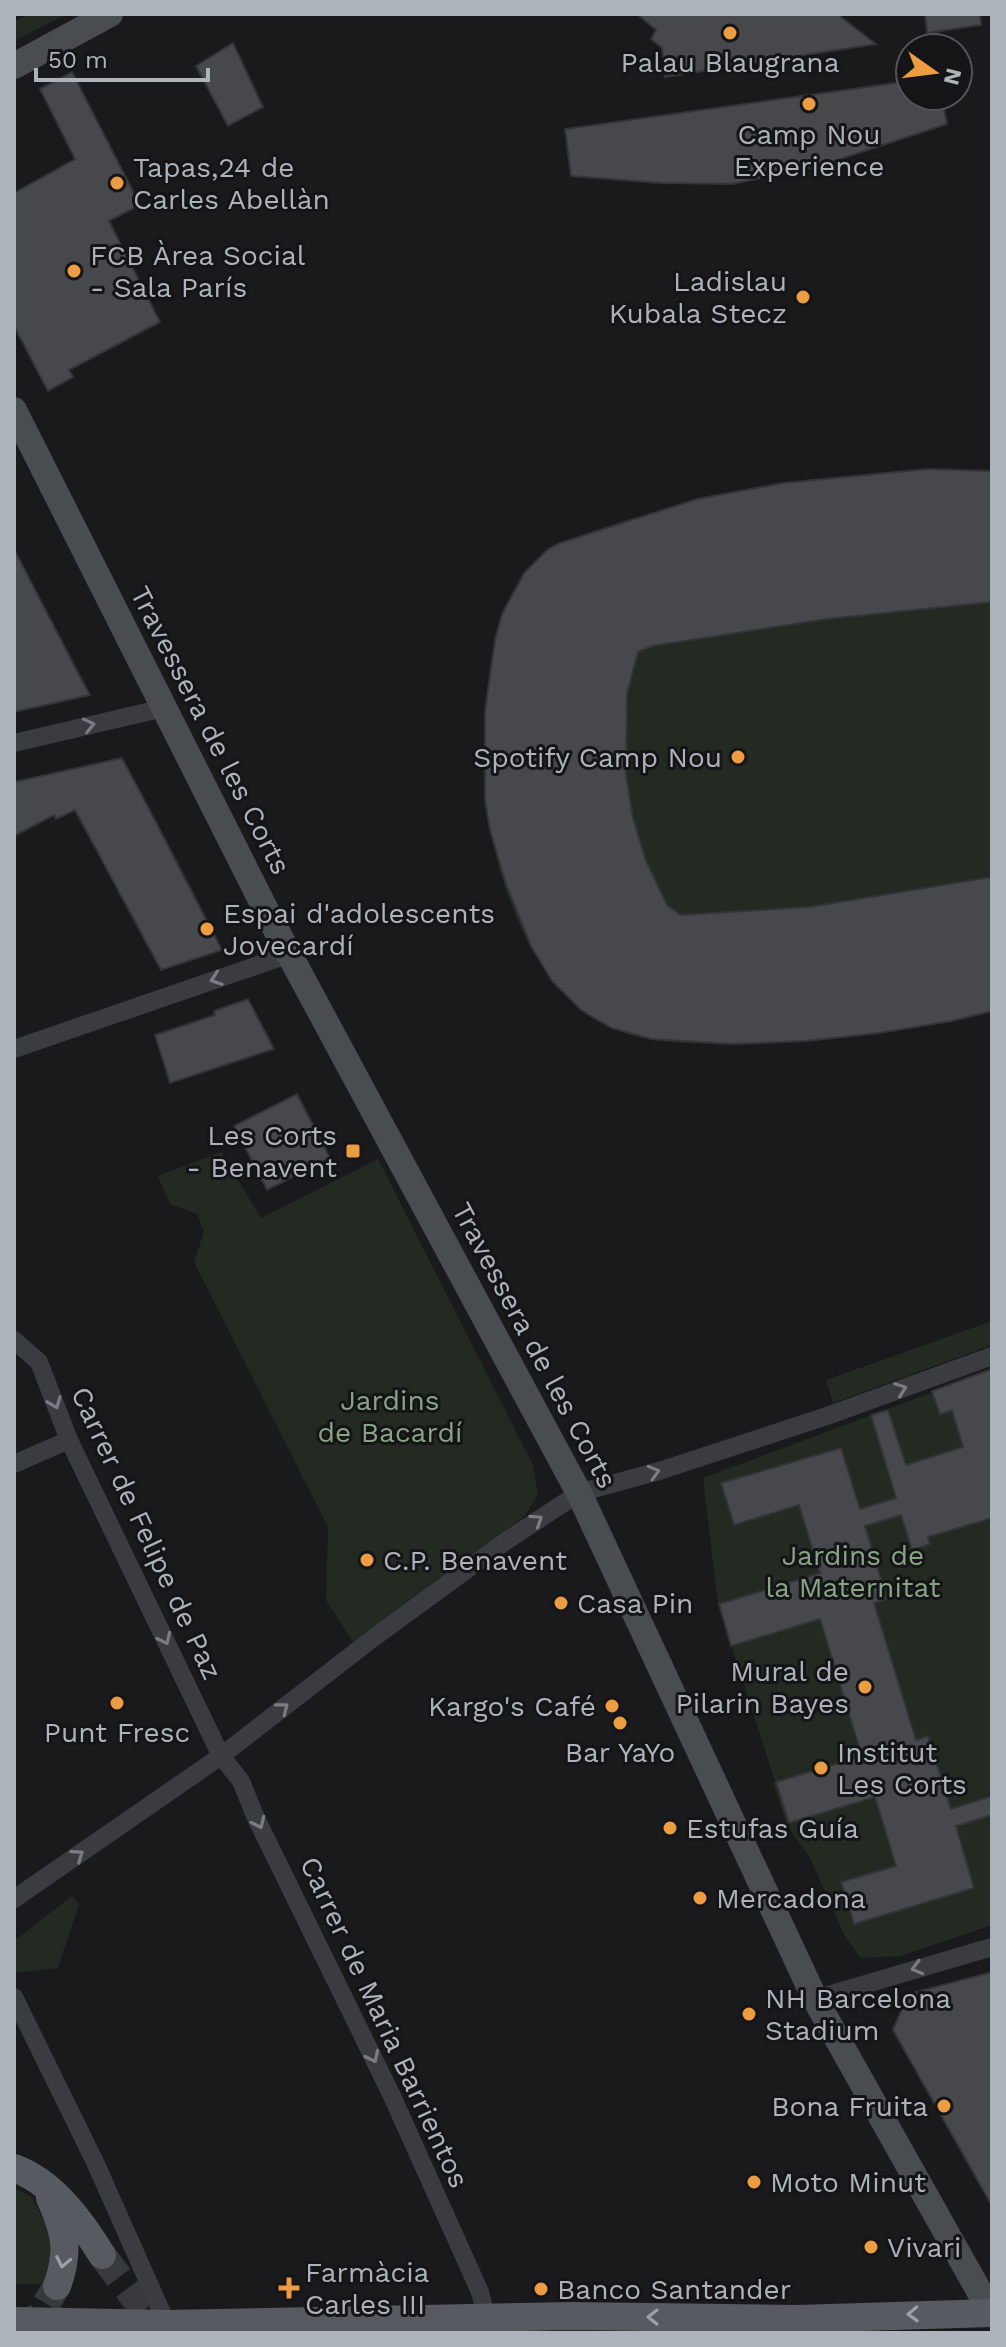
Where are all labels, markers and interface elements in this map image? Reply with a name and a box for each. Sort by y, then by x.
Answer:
marker: Palau Blaugrana [721,24,739,42]
scale bar [36,32,208,82]
north arrow [894,32,974,112]
text: 50 m [48,46,108,74]
place label: Palau Blaugrana [620,46,840,79]
text: N [939,66,967,88]
marker: Camp Nou Experience [800,95,818,113]
place label: Camp Nou Experience [734,118,884,183]
place label: Tapas,24 de Carles Abellàn [133,151,330,216]
marker: Tapas,24 de Carles Abellàn [108,174,126,192]
place label: FCB Àrea Social - Sala París [90,239,306,304]
marker: FCB Àrea Social - Sala París [65,262,83,280]
place label: Ladislau Kubala Stecz [609,265,787,330]
marker: Ladislau Kubala Stecz [794,288,812,306]
street label: Travessera de les Corts [123,581,298,880]
one-way arrow [82,717,95,734]
place label: Spotify Camp Nou [473,741,722,774]
marker: Spotify Camp Nou [729,748,747,766]
place label: Espai d'adolescents Jovecardí [223,897,495,962]
marker: Espai d'adolescents Jovecardí [198,920,216,938]
one-way arrow [210,970,224,986]
place label: Les Corts - Benavent [186,1119,337,1184]
marker: Les Corts - Benavent [344,1142,362,1160]
street label: Travessera de les Corts [445,1197,624,1494]
street label: Carrer de Felipe de Paz [64,1382,229,1685]
one-way arrow [893,1383,907,1399]
park label: Jardins de Bacardí [318,1384,462,1449]
one-way arrow [45,1396,62,1410]
one-way arrow [647,1465,661,1481]
one-way arrow [528,1515,542,1530]
park label: Jardins de la Maternitat [765,1539,941,1604]
place label: C.P. Benavent [383,1544,567,1577]
marker: C.P. Benavent [358,1551,376,1569]
place label: Casa Pin [577,1587,693,1620]
marker: Casa Pin [552,1594,570,1612]
one-way arrow [155,1631,171,1645]
place label: Mural de Pilarin Bayes [676,1655,849,1720]
marker: Mural de Pilarin Bayes [856,1678,874,1696]
place label: Kargo's Café [428,1690,596,1723]
marker: Punt Fresc [108,1694,126,1712]
marker: Kargo's Café [603,1697,621,1715]
one-way arrow [274,1704,289,1718]
marker: Bar YaYo [611,1714,629,1732]
place label: Punt Fresc [44,1716,190,1749]
place label: Bar YaYo [565,1736,675,1769]
place label: Institut Les Corts [837,1736,967,1801]
marker: Institut Les Corts [812,1759,830,1777]
place label: Estufas Guía [686,1812,859,1845]
one-way arrow [249,1815,265,1829]
marker: Estufas Guía [661,1819,679,1837]
one-way arrow [70,1850,84,1865]
street label: Carrer de Maria Barrientos [293,1851,476,2193]
place label: Mercadona [716,1882,866,1915]
marker: Mercadona [691,1889,709,1907]
one-way arrow [910,1959,924,1975]
place label: NH Barcelona Stadium [765,1982,951,2047]
marker: NH Barcelona Stadium [740,2005,758,2023]
one-way arrow [363,2049,379,2063]
place label: Bona Fruita [771,2090,928,2123]
marker: Bona Fruita [935,2097,953,2115]
place label: Moto Minut [770,2166,926,2199]
marker: Moto Minut [745,2173,763,2191]
place label: Vivari [887,2231,962,2264]
marker: Vivari [862,2238,880,2256]
one-way arrow [55,2256,72,2269]
place label: Farmàcia Carles III [305,2256,430,2321]
place label: Banco Santander [557,2273,791,2306]
marker: Farmàcia Carles III [280,2279,298,2297]
marker: Banco Santander [532,2280,550,2298]
one-way arrow [906,2306,919,2323]
one-way arrow [646,2308,659,2326]

